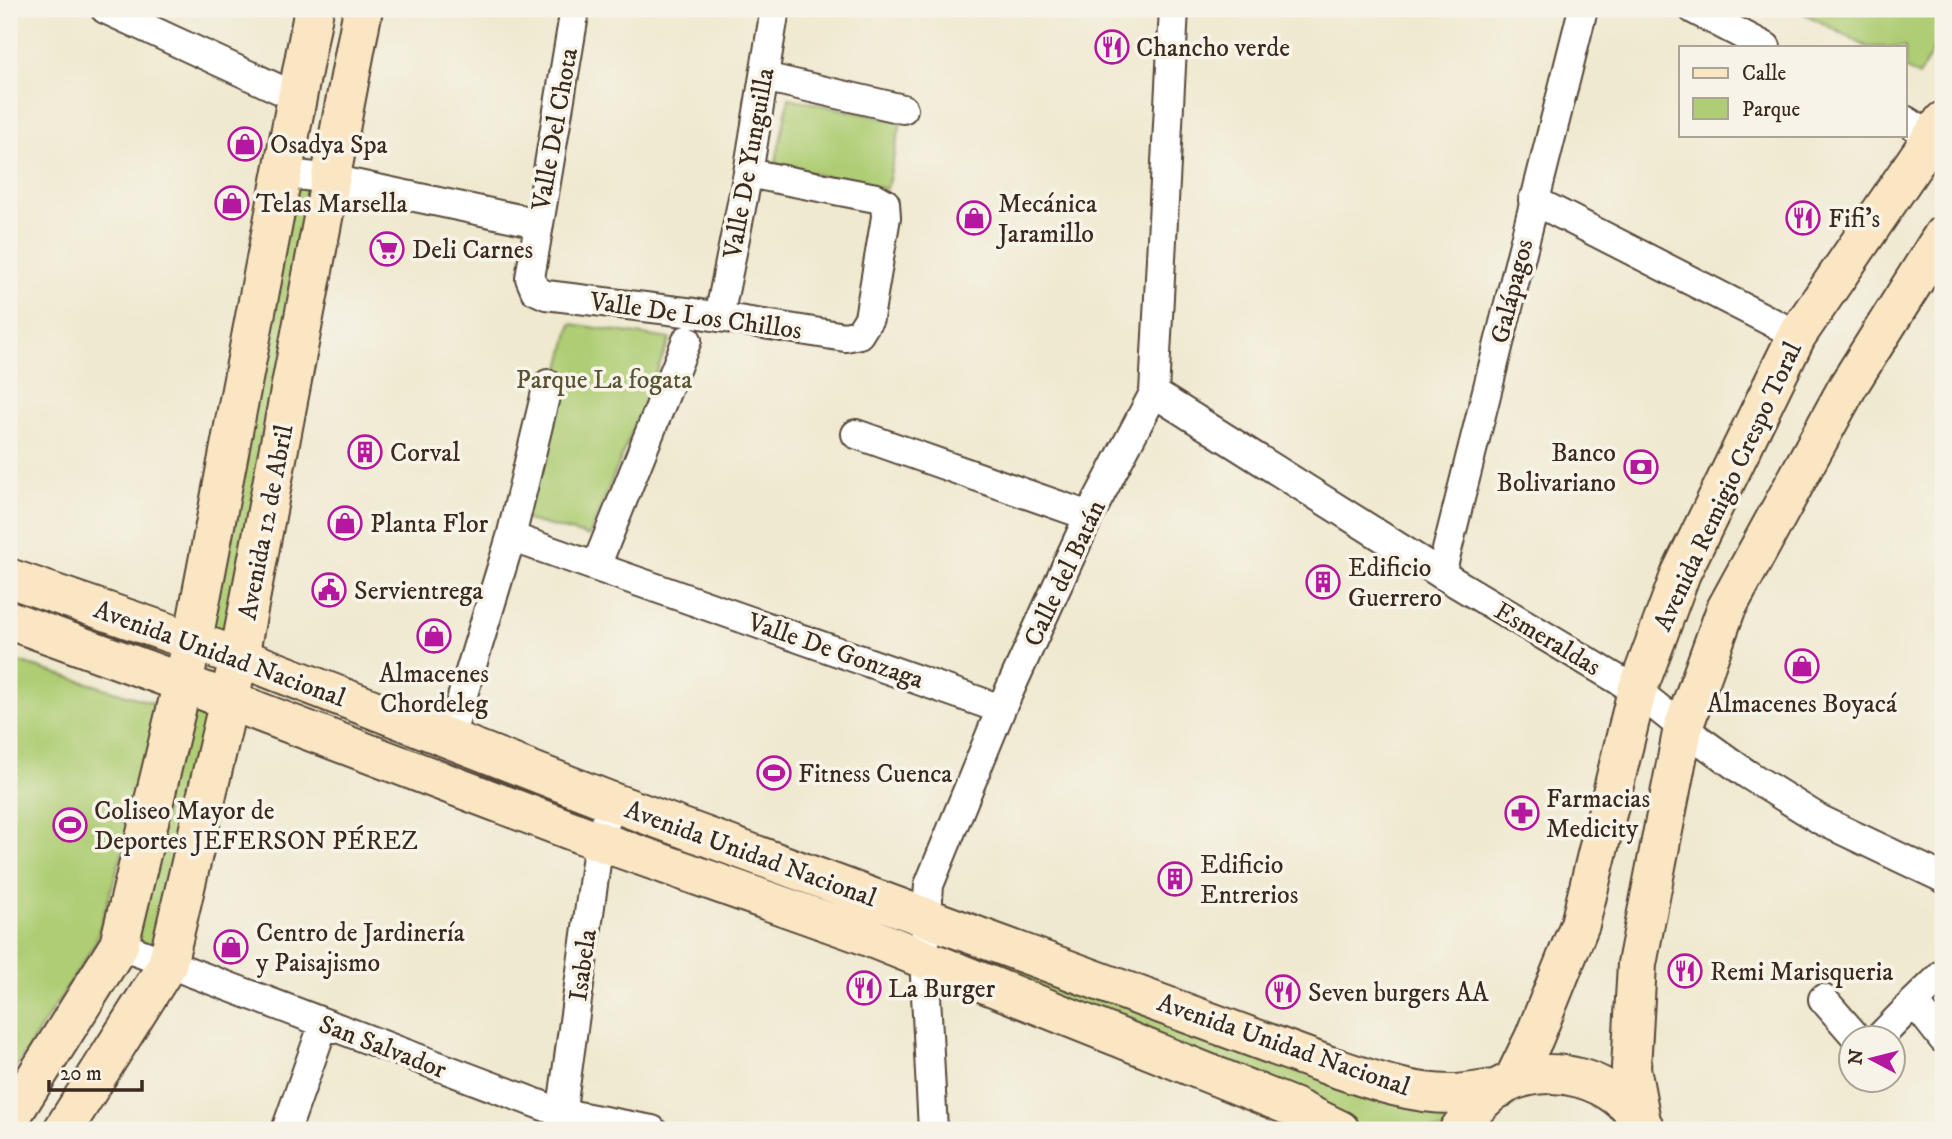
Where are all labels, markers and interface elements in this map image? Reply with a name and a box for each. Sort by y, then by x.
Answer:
restaurant icon: Chancho verde [1093,28,1131,66]
place label: Chancho verde [1136,32,1290,65]
street label: Valle Del Chota [525,46,586,214]
legend [1679,46,1906,136]
text: Calle [1742,61,1786,87]
street label: Valle De Yunguilla [716,65,782,262]
text: Parque [1742,97,1800,123]
shop icon: Osadya Spa [226,125,264,163]
place label: Osadya Spa [270,129,388,162]
shop icon: Telas Marsella [213,184,251,222]
place label: Telas Marsella [256,188,408,221]
place label: Mecánica Jaramillo [996,188,1097,251]
shop icon: Mecánica Jaramillo [955,199,993,237]
restaurant icon: Fifi's [1784,199,1822,237]
place label: Fifi's [1828,203,1880,236]
supermarket icon: Deli Carnes [368,230,406,268]
place label: Deli Carnes [412,234,533,267]
street label: Galápagos [1484,236,1541,347]
street label: Valle De Los Chillos [587,285,804,348]
street label: Avenida Remigio Crespo Toral [1647,337,1810,637]
park label: Parque La fogata [516,364,692,397]
street label: Avenida 12 de Abril [231,422,302,623]
building icon: Corval [346,433,384,471]
place label: Corval [390,437,460,470]
place label: Banco Bolivariano [1496,437,1616,500]
bank icon: Banco Bolivariano [1622,448,1660,486]
street label: Calle del Batán [1017,495,1114,652]
shop icon: Planta Flor [326,504,364,542]
place label: Planta Flor [370,508,488,541]
place label: Edificio Guerrero [1348,552,1442,615]
building icon: Edificio Guerrero [1304,563,1342,601]
public building icon: Servientrega [310,571,348,609]
place label: Servientrega [354,575,483,608]
street label: Avenida Unidad Nacional [89,594,350,715]
street label: Esmeraldas [1488,595,1607,684]
street label: Valle De Gonzaga [742,606,928,697]
shop icon: Almacenes Chordeleg [415,617,453,655]
shop icon: Almacenes Boyacá [1783,647,1821,685]
place label: Almacenes Chordeleg [379,658,489,721]
place label: Almacenes Boyacá [1707,688,1897,721]
sports icon: Fitness Cuenca [755,754,793,792]
place label: Fitness Cuenca [798,758,952,791]
place label: Farmacias Medicity [1546,783,1650,846]
street label: Avenida Unidad Nacional [620,794,881,915]
pharmacy icon: Farmacias Medicity [1503,794,1541,832]
place label: Coliseo Mayor de Deportes JEFERSON PÉREZ [94,795,418,858]
sports icon: Coliseo Mayor de Deportes JEFERSON PÉREZ [51,806,89,844]
place label: Edificio Entrerios [1200,849,1298,912]
building icon: Edificio Entrerios [1156,860,1194,898]
place label: Centro de Jardinería y Paisajismo [256,917,465,980]
street label: Isabela [562,927,605,1003]
shop icon: Centro de Jardinería y Paisajismo [212,928,250,966]
restaurant icon: Remi Marisqueria [1666,952,1704,990]
place label: Remi Marisqueria [1710,956,1893,989]
restaurant icon: La Burger [845,969,883,1007]
place label: La Burger [888,973,995,1006]
restaurant icon: Seven burgers AA [1264,973,1302,1011]
place label: Seven burgers AA [1308,977,1489,1010]
street label: Avenida Unidad Nacional [1153,987,1414,1104]
street label: San Salvador [314,1008,451,1087]
north arrow [1836,1024,1906,1094]
scale bar [49,1048,142,1092]
text: N [1844,1048,1869,1066]
text: 20 m [60,1061,102,1087]

